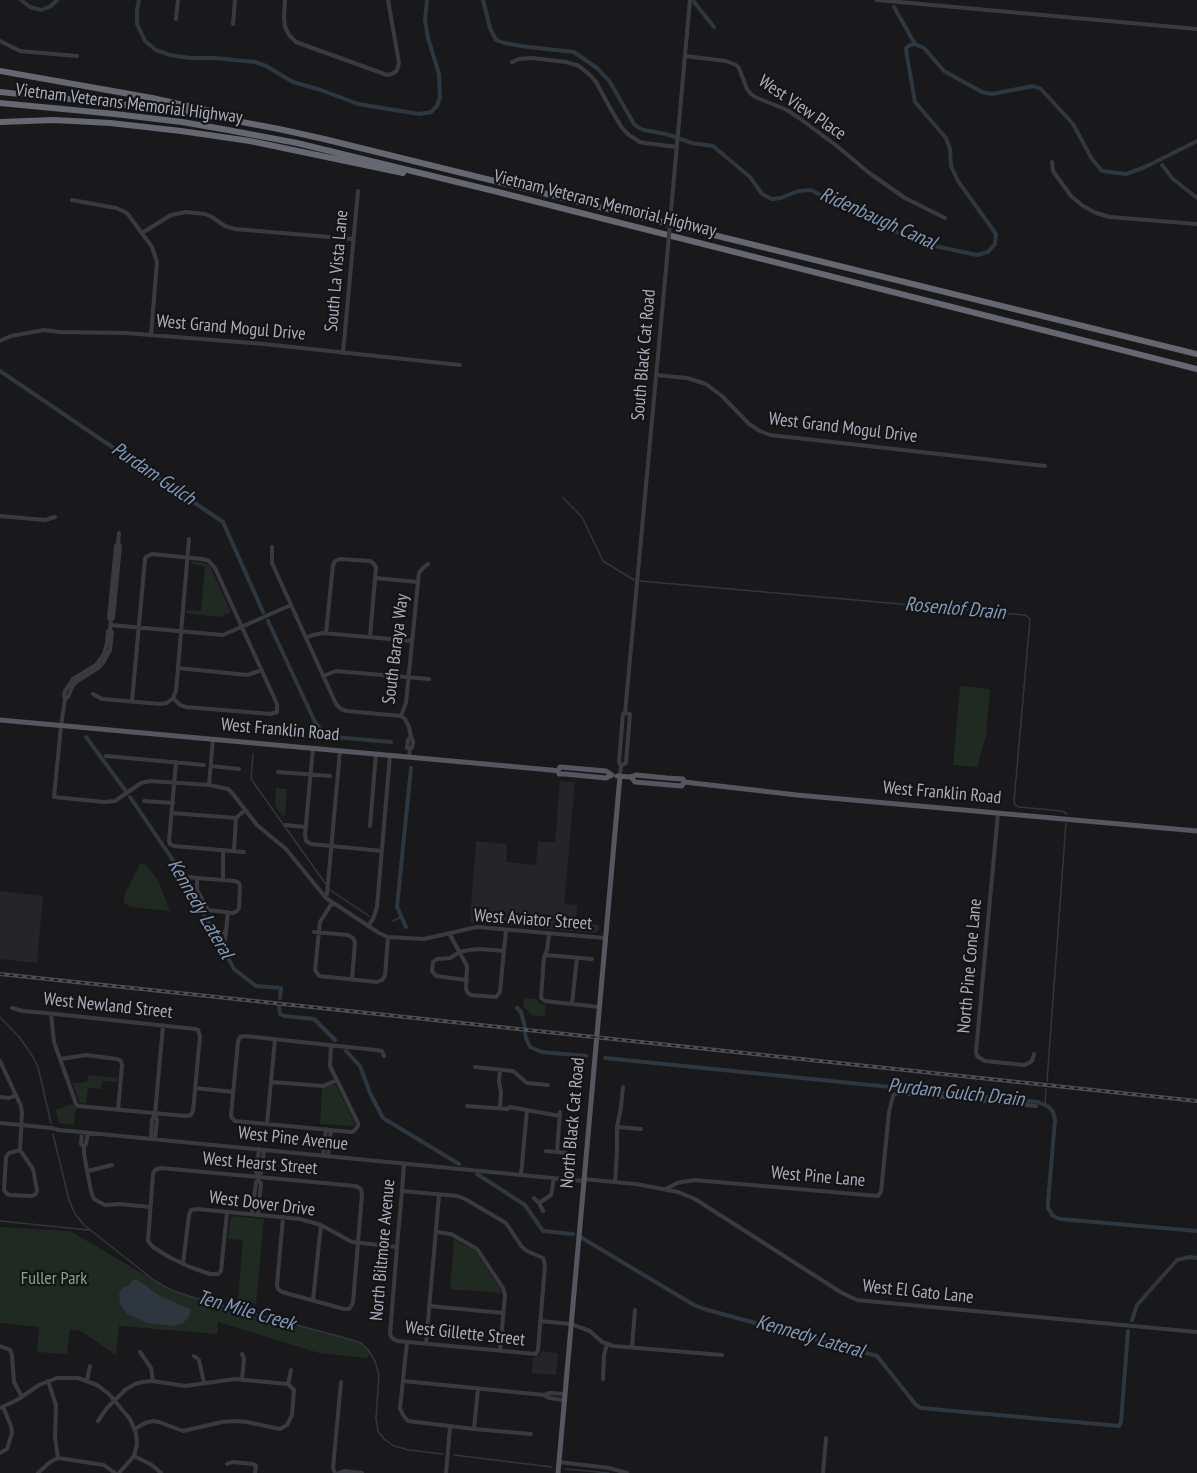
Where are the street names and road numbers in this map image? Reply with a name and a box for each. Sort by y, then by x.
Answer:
street label: West View Place [754,71,850,145]
street label: Vietnam Veterans Memorial Highway [14,79,244,129]
street label: Vietnam Veterans Memorial Highway [491,166,719,242]
street label: South La Vista Lane [321,209,353,333]
street label: South Black Cat Road [628,288,660,422]
street label: West Grand Mogul Drive [155,311,307,345]
street label: West Grand Mogul Drive [767,408,919,448]
street label: South Baraya Way [379,593,413,705]
street label: West Franklin Road [220,714,340,746]
street label: West Franklin Road [882,777,1002,809]
street label: North Pine Cone Lane [953,898,987,1034]
street label: West Aviator Street [473,905,593,935]
street label: West Newland Street [42,988,174,1024]
street label: North Black Cat Road [557,1057,589,1189]
street label: West Pine Avenue [237,1122,349,1156]
street label: West Hearst Street [202,1148,318,1180]
street label: West Pine Lane [770,1162,866,1192]
street label: North Biltmore Avenue [366,1178,400,1322]
street label: West Dover Drive [208,1187,316,1221]
street label: West El Gato Lane [861,1275,975,1309]
street label: West Gillette Street [404,1317,526,1351]

